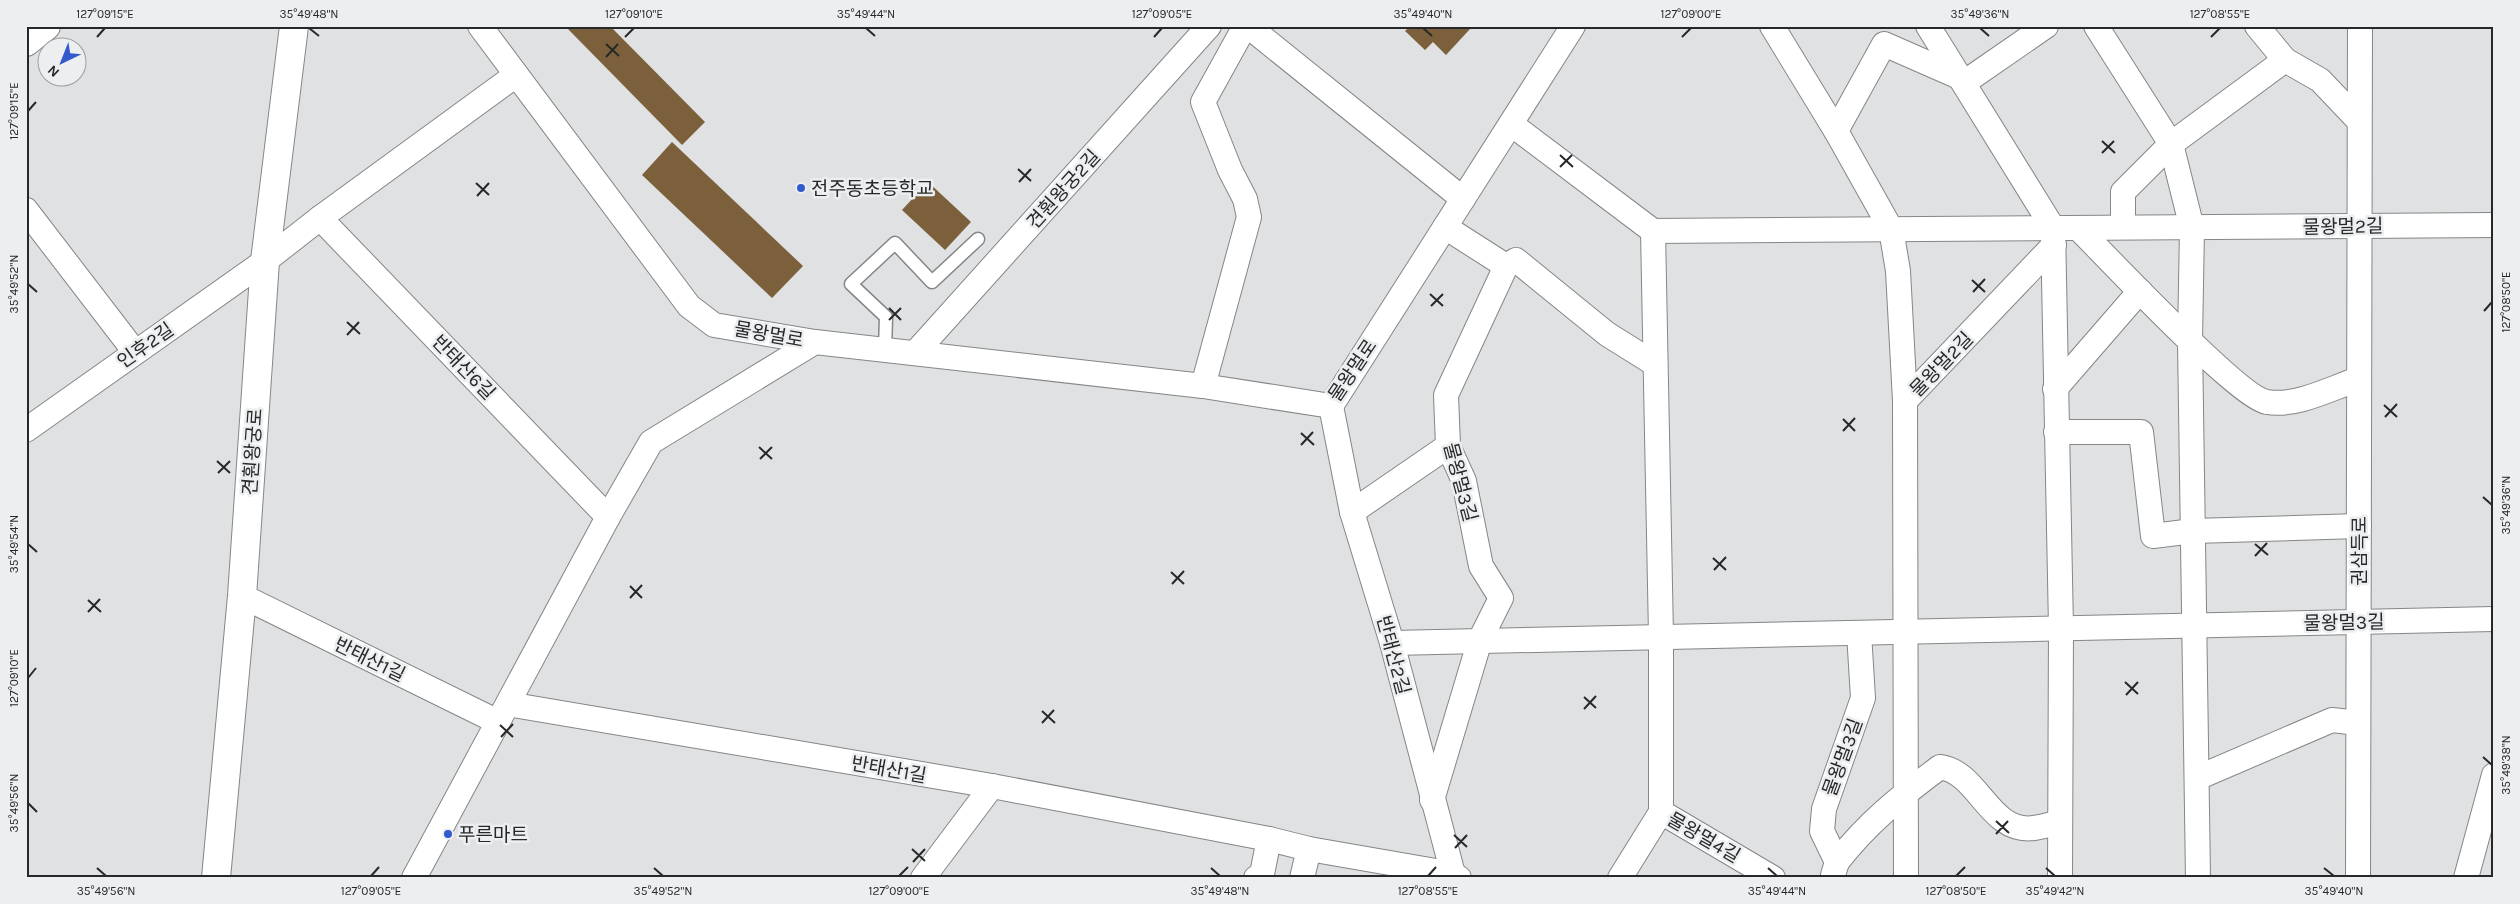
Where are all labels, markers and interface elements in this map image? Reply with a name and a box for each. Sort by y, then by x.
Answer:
text: 127°09'15"E [76,7,134,21]
text: 35°49'48"N [279,7,339,21]
text: 127°09'10"E [605,7,663,21]
text: 35°49'44"N [837,7,895,21]
text: 127°09'05"E [1132,7,1192,21]
text: 35°49'40"N [1394,7,1452,21]
text: 127°09'00"E [1661,7,1722,21]
text: 35°49'36"N [1950,7,2010,21]
text: 127°08'55"E [2190,7,2250,21]
north arrow [38,38,88,88]
text: N [44,61,63,81]
text: 127°09'15"E [7,82,21,140]
street label: 견훤왕궁2길 [1023,146,1105,234]
place label: 전주동초등학교 [811,178,933,200]
marker: 전주동초등학교 [795,182,807,194]
street label: 물왕멀2길 [2302,215,2384,239]
text: 35°49'52"N [7,255,21,313]
text: 127°08'50"E [2499,271,2513,333]
street label: 물왕멀로 [732,318,805,352]
street label: 인후2길 [113,319,178,373]
street label: 물왕멀2길 [1906,328,1978,401]
street label: 반태산6길 [427,331,499,404]
street label: 물왕멀로 [1324,335,1381,406]
street label: 견훤왕궁로 [239,408,267,496]
street label: 물왕멀3길 [1439,440,1481,524]
text: 35°49'36"N [2499,475,2513,535]
text: 35°49'54"N [7,515,21,573]
street label: 권삼득로 [2349,516,2371,586]
street label: 물왕멀3길 [2303,611,2385,635]
street label: 반태산2길 [1372,613,1414,697]
street label: 반태산1길 [330,633,409,686]
text: 127°09'10"E [7,649,21,707]
street label: 물왕멀3길 [1819,715,1867,799]
text: 35°49'38"N [2499,735,2513,795]
street label: 반태산1길 [849,753,928,787]
text: 35°49'56"N [7,774,21,832]
street label: 물왕멀4길 [1663,808,1744,868]
place label: 푸른마트 [458,824,528,846]
marker: 푸른마트 [442,828,454,840]
text: 35°49'56"N [77,884,135,898]
text: 127°09'05"E [341,884,401,898]
text: 35°49'52"N [634,884,692,898]
text: 127°09'00"E [869,884,930,898]
text: 35°49'48"N [1190,884,1250,898]
text: 127°08'55"E [1398,884,1458,898]
text: 35°49'44"N [1748,884,1806,898]
text: 127°08'50"E [1925,884,1987,898]
text: 35°49'42"N [2026,884,2084,898]
text: 35°49'40"N [2305,884,2363,898]

